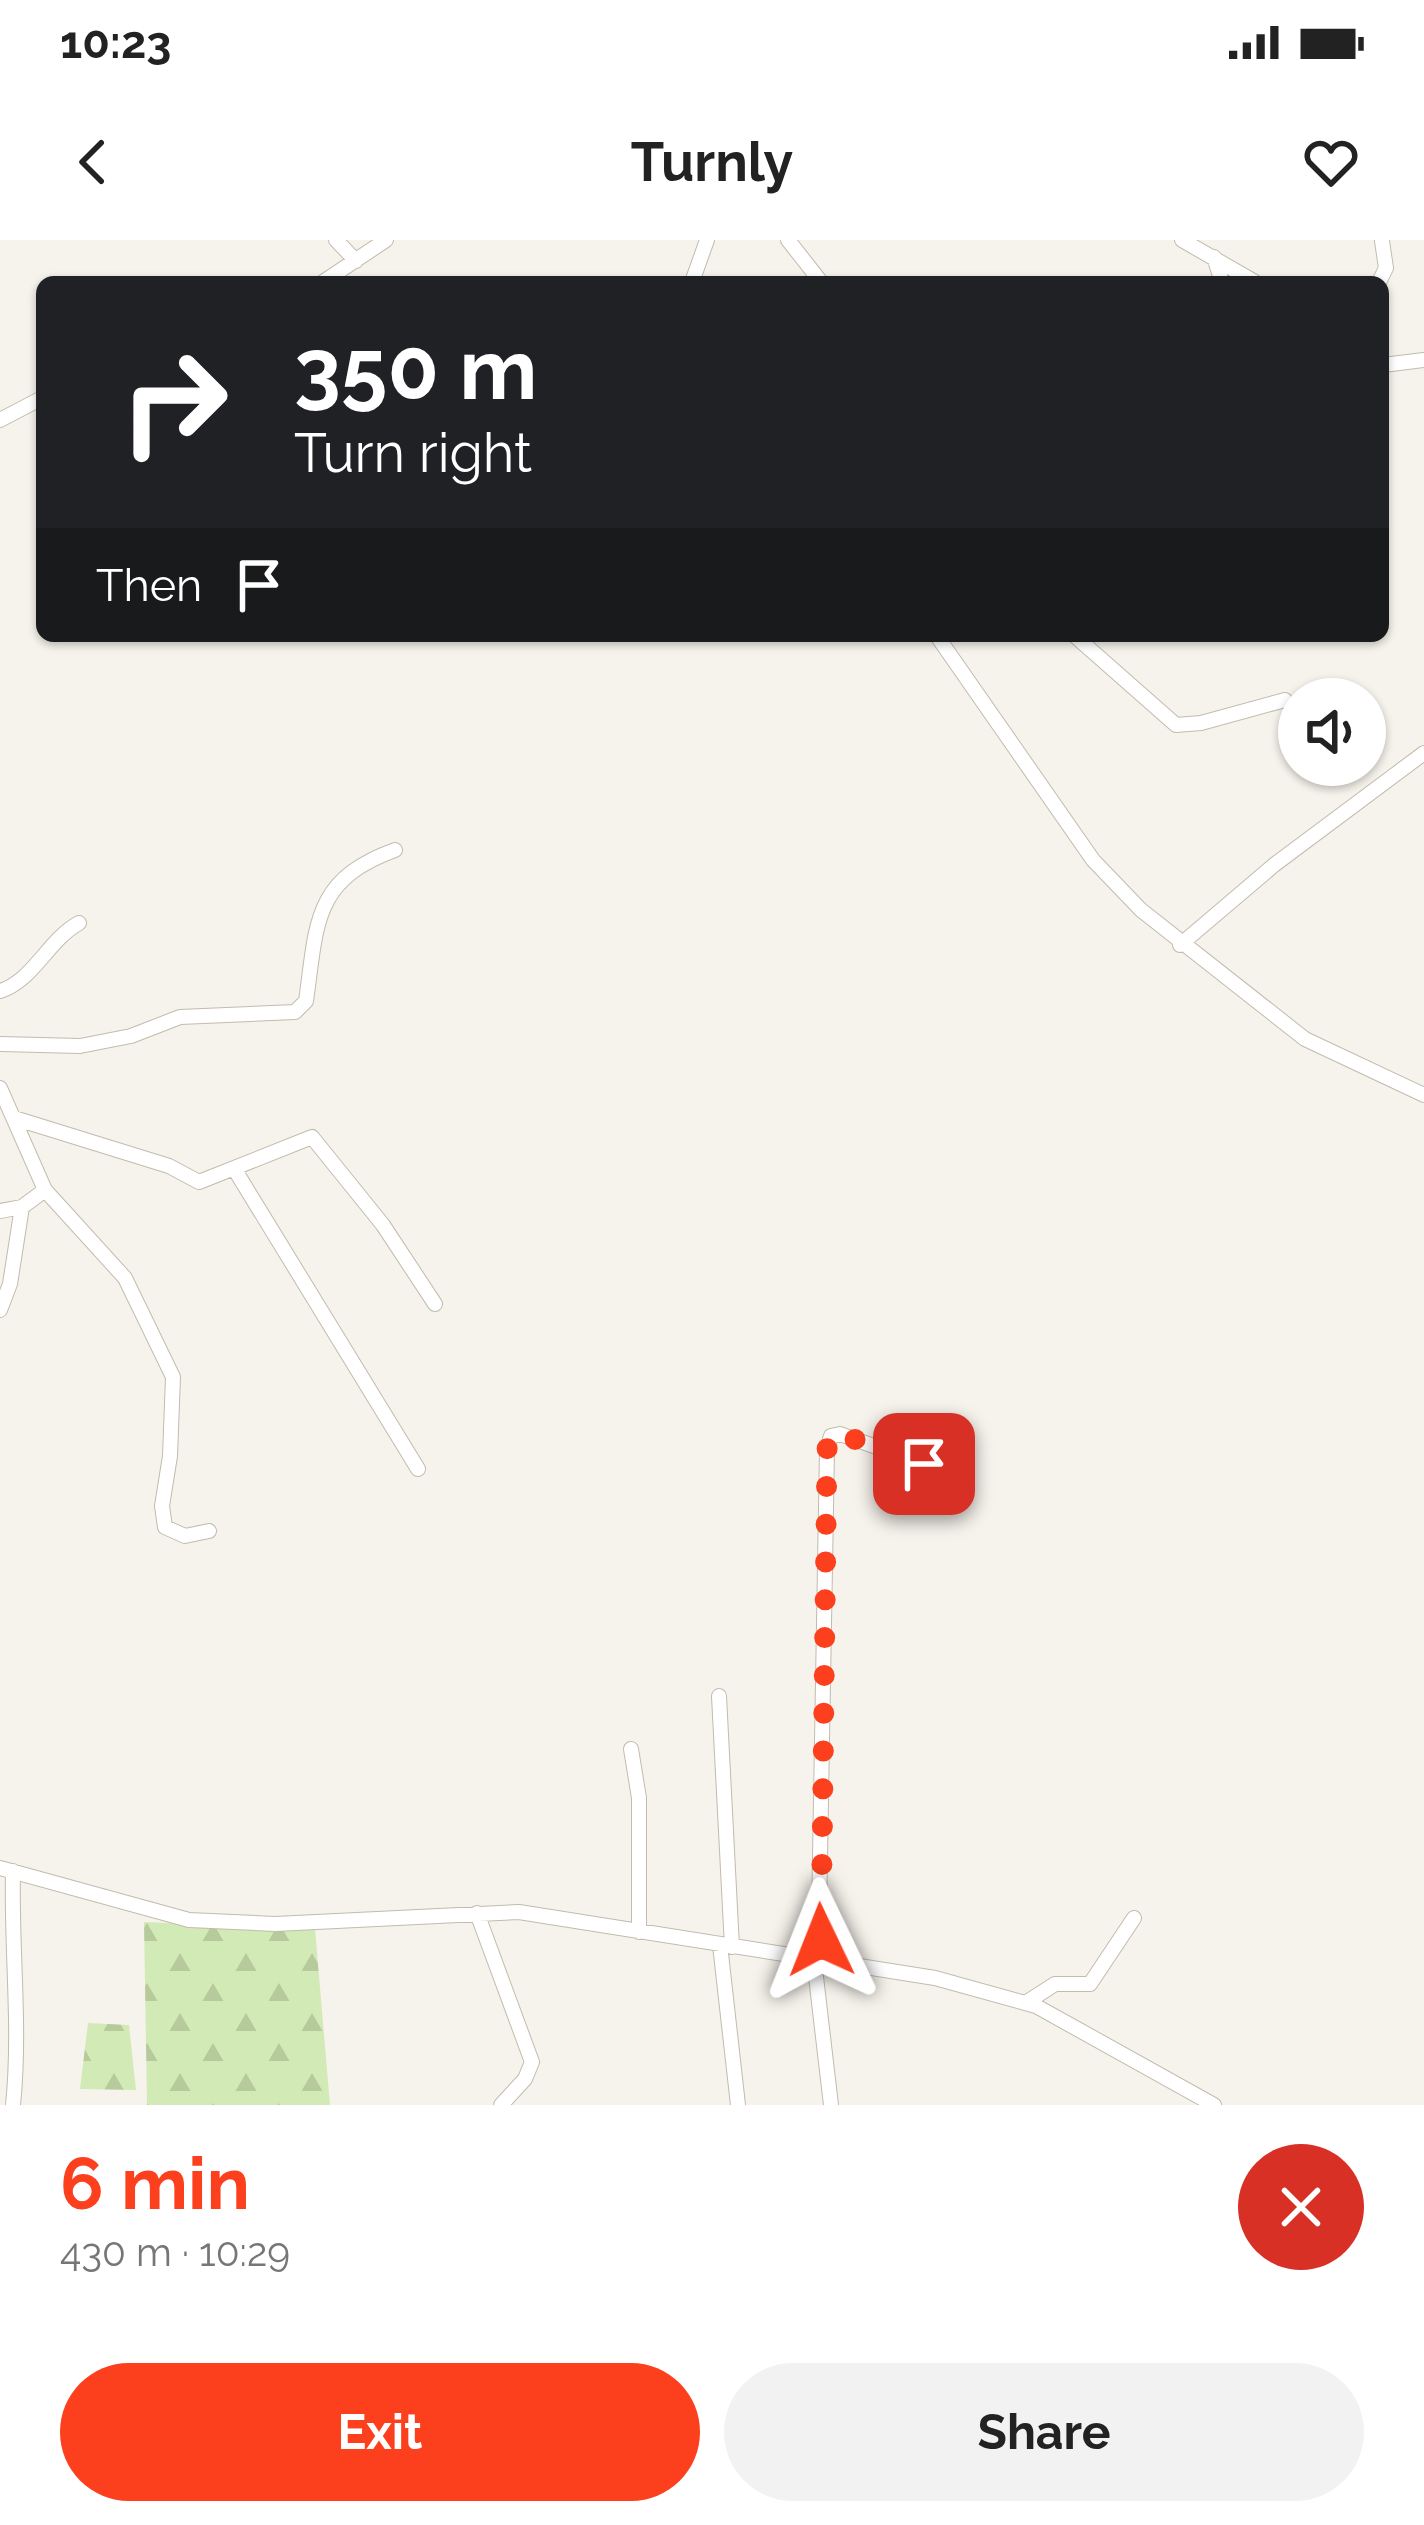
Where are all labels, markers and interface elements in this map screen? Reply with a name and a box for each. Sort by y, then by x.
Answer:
text: 10:23 [60,16,171,69]
icon: back [60,129,126,195]
icon: heart [1298,129,1364,195]
text: Turnly [631,130,793,194]
text: 350 m [294,320,537,419]
icon: right [96,324,252,480]
text: Turn right [294,421,532,485]
icon: arrive [226,552,292,618]
text: Then [96,559,202,612]
map controls [1278,678,1386,786]
button: sound [1278,678,1386,786]
pin [873,1413,975,1515]
icon: arrive [891,1431,957,1497]
position arrow [758,1877,884,2003]
text: 6 min [60,2141,250,2226]
button: close [1238,2144,1364,2270]
text: 430 m · 10:29 [60,2229,290,2275]
button: Exit [60,2363,700,2501]
button: Share [724,2363,1364,2501]

